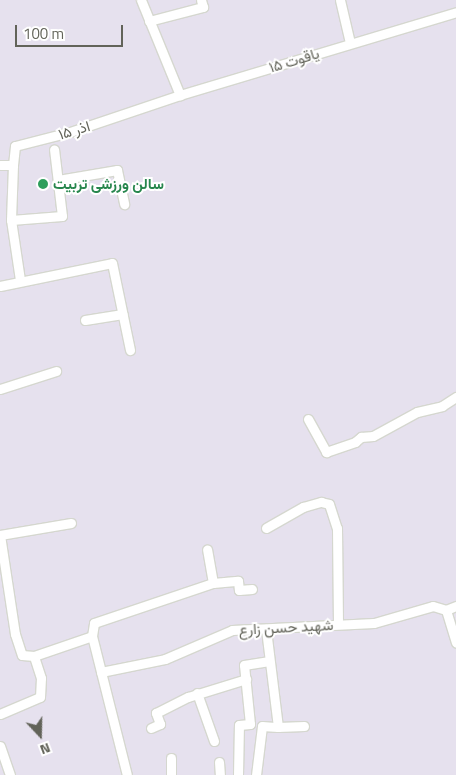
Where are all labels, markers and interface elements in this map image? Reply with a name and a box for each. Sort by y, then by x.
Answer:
scale bar [18,15,125,47]
text: 100 m [23,22,64,45]
street label: یاقوت ۱۵ [267,44,321,76]
street label: اذر ۱۵ [56,117,92,143]
place label: سالن ورزشی تربیت [53,175,164,193]
marker: سالن ورزشی تربیت [37,178,49,190]
street label: شهید حسن زارع [238,616,334,638]
north arrow [15,710,65,760]
text: N [37,738,54,761]

